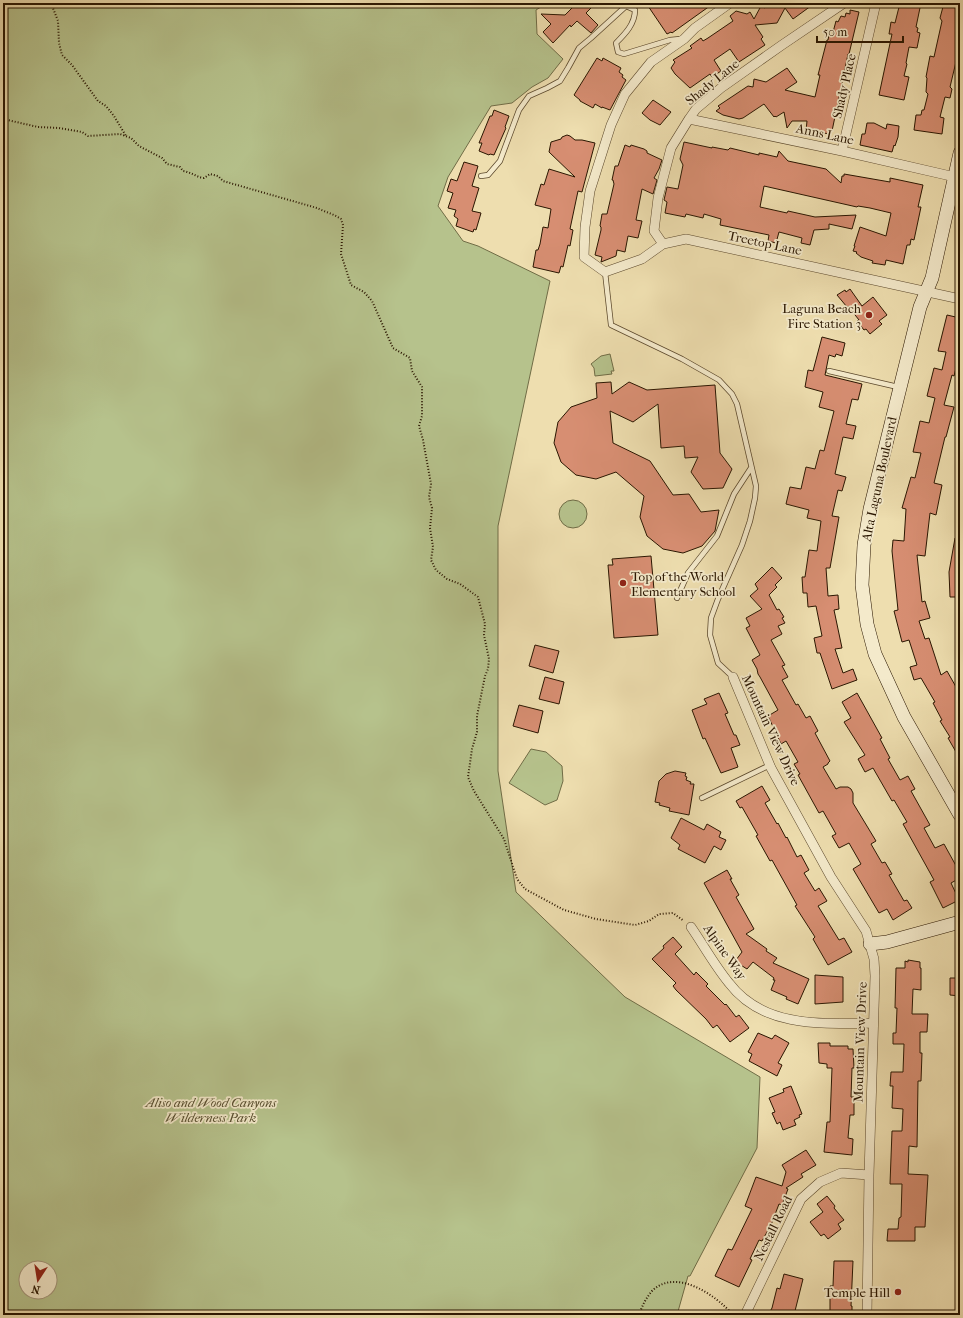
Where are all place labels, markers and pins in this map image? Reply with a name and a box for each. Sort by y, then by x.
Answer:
place label: Laguna Beach Fire Station 3 [782,301,862,331]
marker: Laguna Beach Fire Station 3 [864,310,874,320]
place label: Top of the World Elementary School [631,569,736,599]
marker: Top of the World Elementary School [618,578,628,588]
place label: Temple Hill [824,1285,890,1300]
marker: Temple Hill [893,1287,903,1297]

